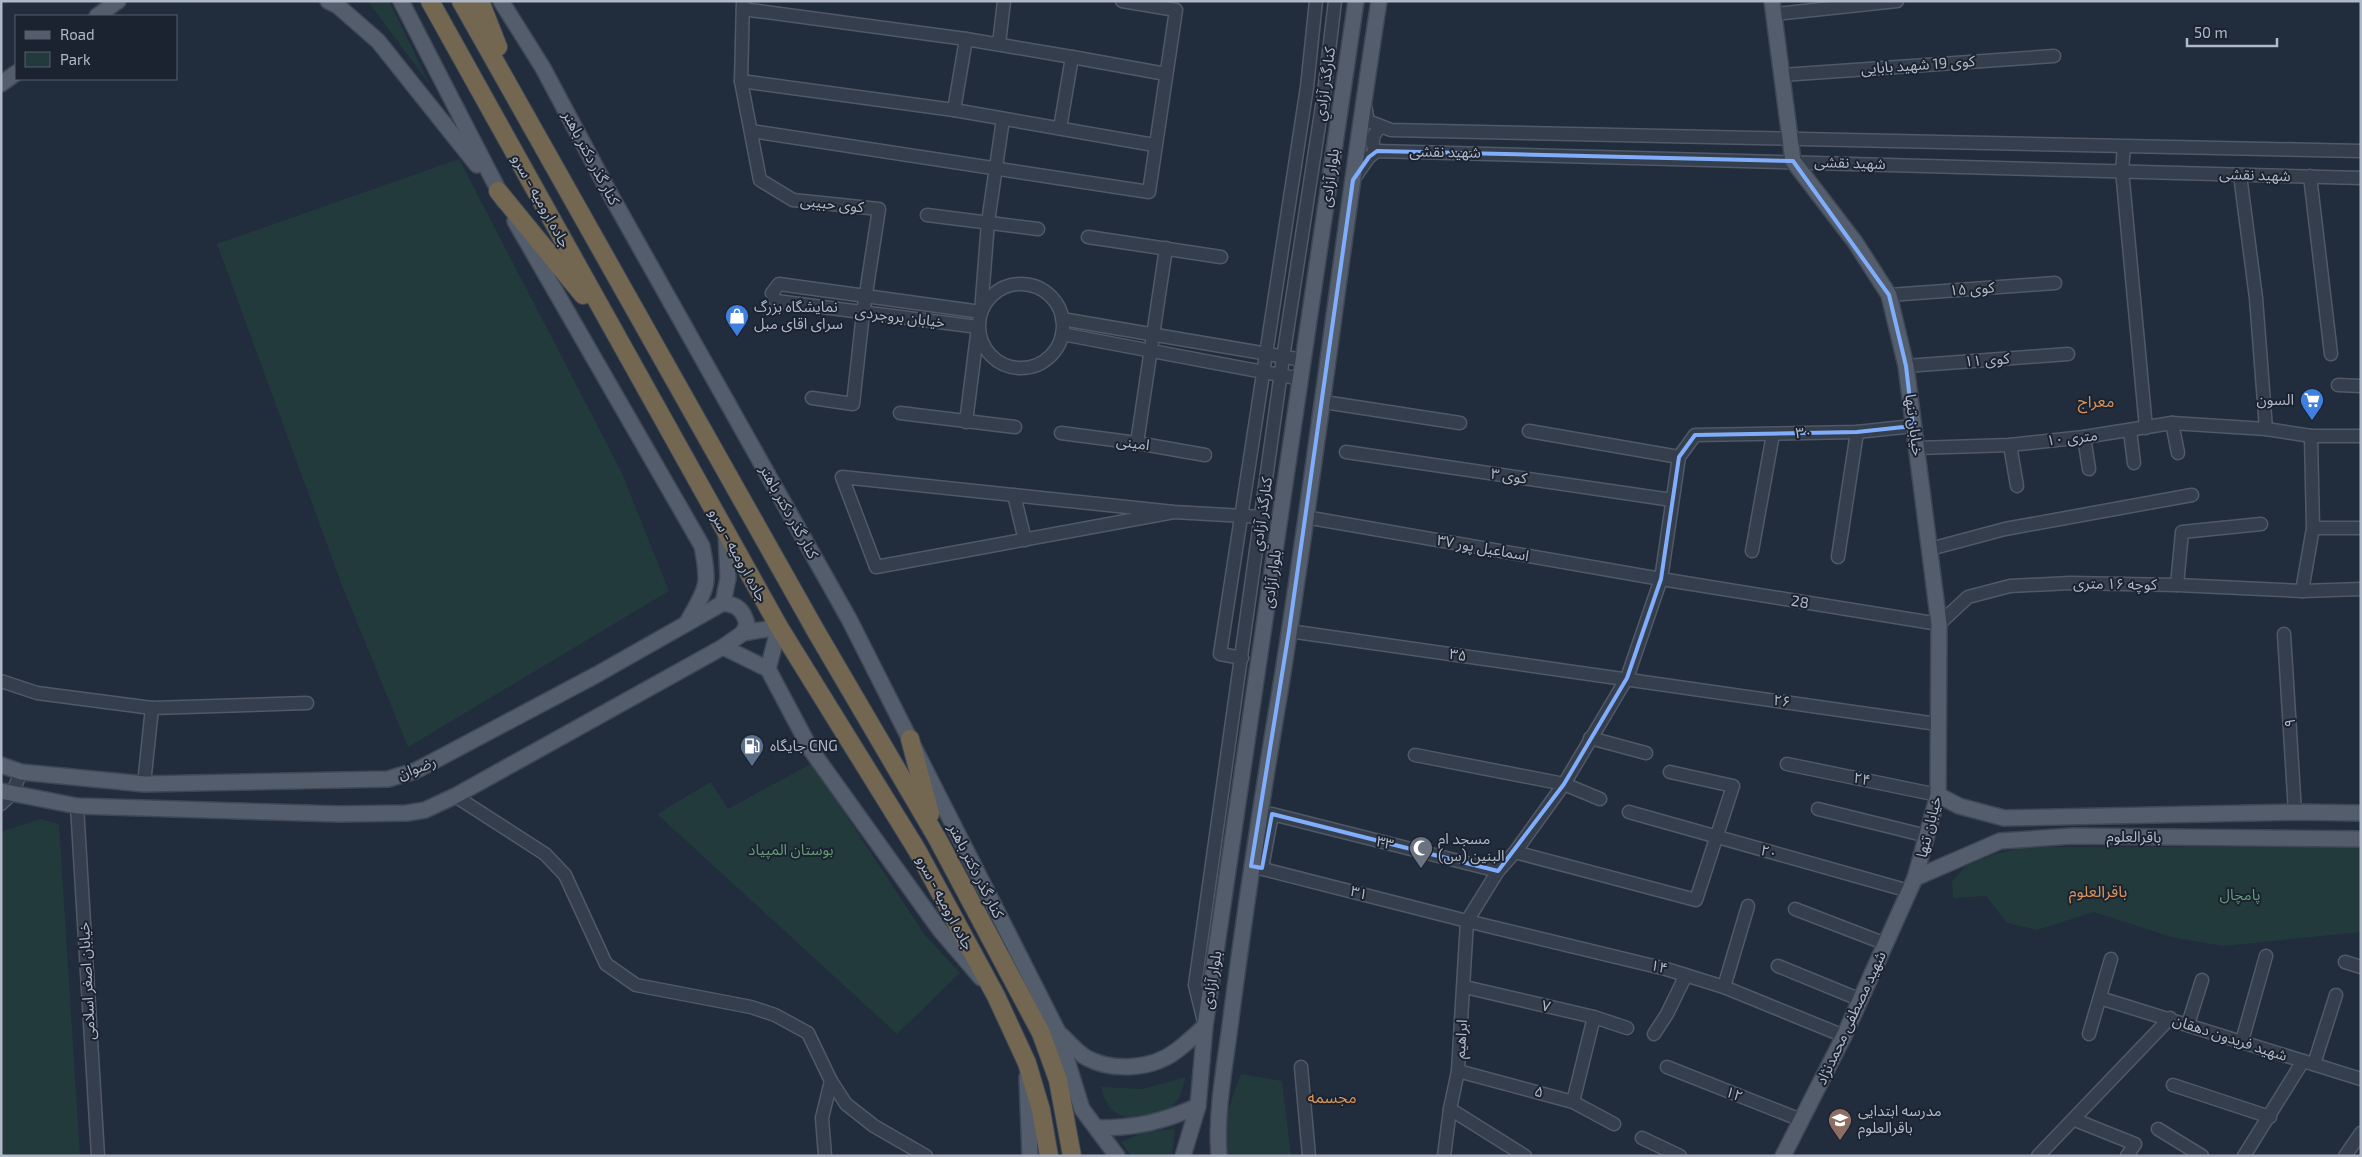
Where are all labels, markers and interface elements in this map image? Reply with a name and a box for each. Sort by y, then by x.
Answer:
legend [15,15,178,80]
scale bar [2187,15,2277,47]
text: 50 m [2194,23,2228,41]
text: Road [60,25,95,43]
street label: کنارگذر آزادي [1310,45,1342,122]
text: Park [60,50,91,68]
street label: کوی 19 شهید بابایی [1860,51,1977,78]
street label: کنار گذر دکتر باهنر [558,107,625,209]
street label: شهید نقشی [1409,141,1481,162]
street label: بلوار آزادی [1316,147,1343,208]
street label: جاده ارومیه - سرو [508,151,575,251]
street label: شهید نقشی [1814,152,1886,173]
street label: شهید نقشی [2219,164,2291,185]
street label: کوی حبیبی [799,191,866,216]
street label: کوی ۱۵ [1949,277,1996,300]
place label: نمایشگاه بزرگ سرای اقای مبل [754,297,843,333]
street label: خیابان بروجردی [854,302,946,331]
shop icon: نمایشگاه بزرگ سرای اقای مبل [724,303,750,337]
street label: کوی ۱۱ [1964,348,2011,371]
supermarket icon: السون [2299,387,2325,421]
place label: السون [2256,390,2294,409]
district label: معراج [2078,391,2114,414]
street label: خیابان تنها [1901,393,1928,457]
street label: ۳۰ [1795,423,1813,441]
street label: ۱۰ متری [2045,425,2098,450]
street label: امینی [1115,431,1151,454]
street label: کنار گذر دکتر باهنر [755,461,823,562]
street label: کوی ۳ [1490,464,1529,488]
street label: کنارگذر آزادي [1247,475,1279,552]
street label: جاده ارومیه - سرو [705,505,772,605]
street label: اسماعیل پور ۳۷ [1435,530,1531,566]
street label: بلوار آزادی [1258,548,1285,609]
street label: کوچه ۱۶ متری [2073,573,2158,595]
street label: 28 [1790,591,1810,611]
street label: ۳۵ [1448,644,1468,664]
street label: ۲۶ [1772,690,1792,710]
street label: ۹ [2280,718,2298,728]
fuel station icon: جایگاه CNG [739,733,765,767]
place label: جایگاه CNG [770,736,838,754]
street label: رضوان [395,752,439,783]
street label: ۲۴ [1852,768,1872,788]
street label: خیابان تنها [1912,794,1945,859]
street label: کنار گذر دکتر باهنر [944,819,1009,922]
street label: باقرالعلوم [2106,827,2162,848]
place label: مسجد ام البنین (س) [1438,829,1505,865]
street label: ۳۳ [1375,831,1396,853]
mosque icon: مسجد ام البنین (س) [1408,835,1434,869]
park label: بوستان المپیاد [748,840,834,860]
street label: ۲۰ [1759,840,1780,862]
street label: جاده ارومیه - سرو [913,852,978,953]
street label: ۳۱ [1349,881,1370,903]
district label: باقرالعلوم [2069,881,2127,904]
park label: پامچال [2219,885,2261,905]
street label: خیابان اصغر اسلامی [74,921,99,1041]
street label: شهید مصطفی محمدنژاد [1811,948,1890,1088]
street label: بلوار آزادی [1198,949,1225,1010]
street label: ۱۴ [1649,955,1670,977]
street label: ۷ [1540,995,1553,1015]
street label: شهید فریدون دهقان [2171,1010,2290,1065]
street label: ابراهیم [1450,1019,1473,1059]
street label: ۵ [1533,1081,1546,1101]
street label: ۱۲ [1723,1082,1746,1105]
district label: مجسمه [1307,1087,1357,1106]
place label: مدرسه ابتدایی باقرالعلوم [1858,1101,1942,1139]
school or university icon: مدرسه ابتدایی باقرالعلوم [1827,1107,1853,1141]

